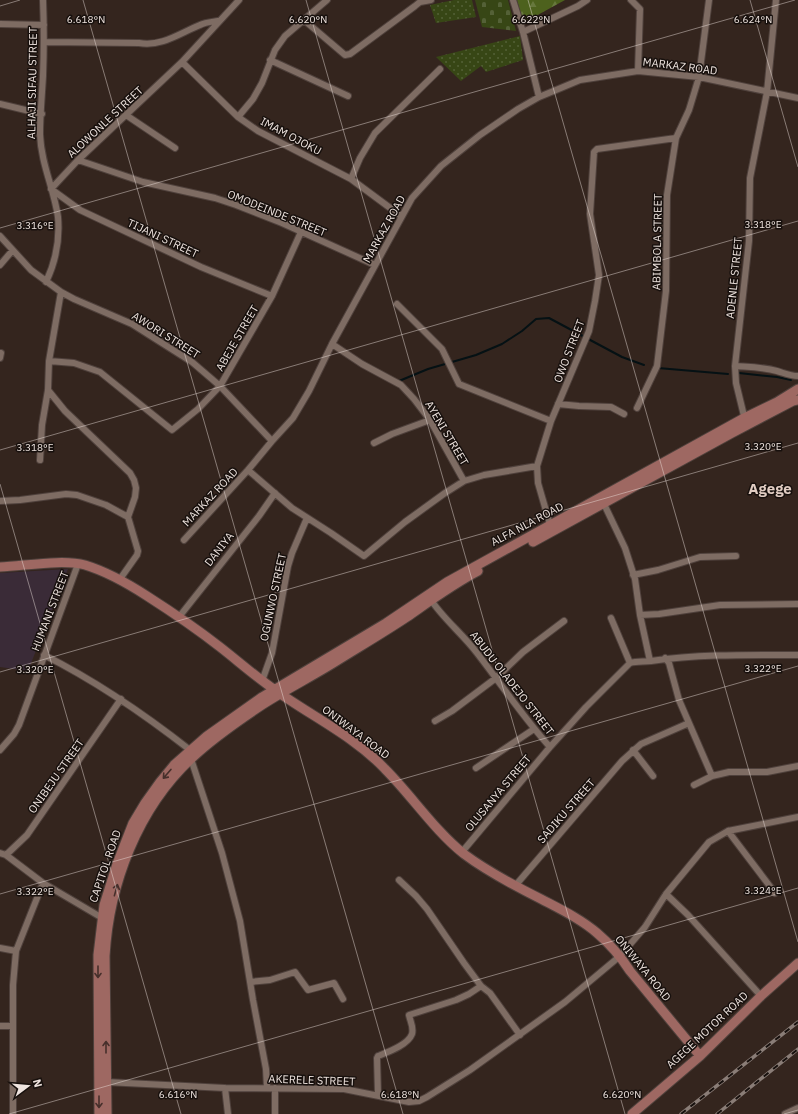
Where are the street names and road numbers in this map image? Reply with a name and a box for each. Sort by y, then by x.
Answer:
street label: ALHAJI SIFAU STREET [24,26,40,139]
street label: MARKAZ ROAD [642,54,718,78]
street label: ALOWONLE STREET [64,83,146,161]
street label: IMAM OJOKU [258,114,324,158]
street label: OMODEINDE STREET [225,187,329,240]
street label: MARKAZ ROAD [360,193,408,265]
street label: ABIMBOLA STREET [649,193,665,290]
street label: TIJANI STREET [125,215,201,261]
street label: ADENLE STREET [723,236,745,319]
street label: ABEJE STREET [212,302,262,373]
street label: AWORI STREET [129,309,203,362]
street label: OWO STREET [551,317,588,385]
street label: AYENI STREET [422,398,472,468]
street label: MARKAZ ROAD [179,465,241,529]
street label: ALFA NLA ROAD [488,499,566,549]
street label: DANIYA [201,529,237,569]
street label: OGUNWO STREET [257,551,289,642]
street label: HUMANI STREET [28,568,72,653]
street label: ABUDU OLADEJO STREET [467,628,557,738]
street label: ONIWAYA ROAD [320,702,392,762]
street label: ONIBEJU STREET [25,735,87,816]
street label: OLUSANYA STREET [462,751,535,834]
street label: SADIKU STREET [534,775,598,846]
street label: CAPITOL ROAD [86,828,124,904]
street label: ONIWAYA ROAD [612,932,674,1004]
street label: AGEGE MOTOR ROAD [663,989,751,1071]
street label: AKERELE STREET [268,1071,356,1089]

